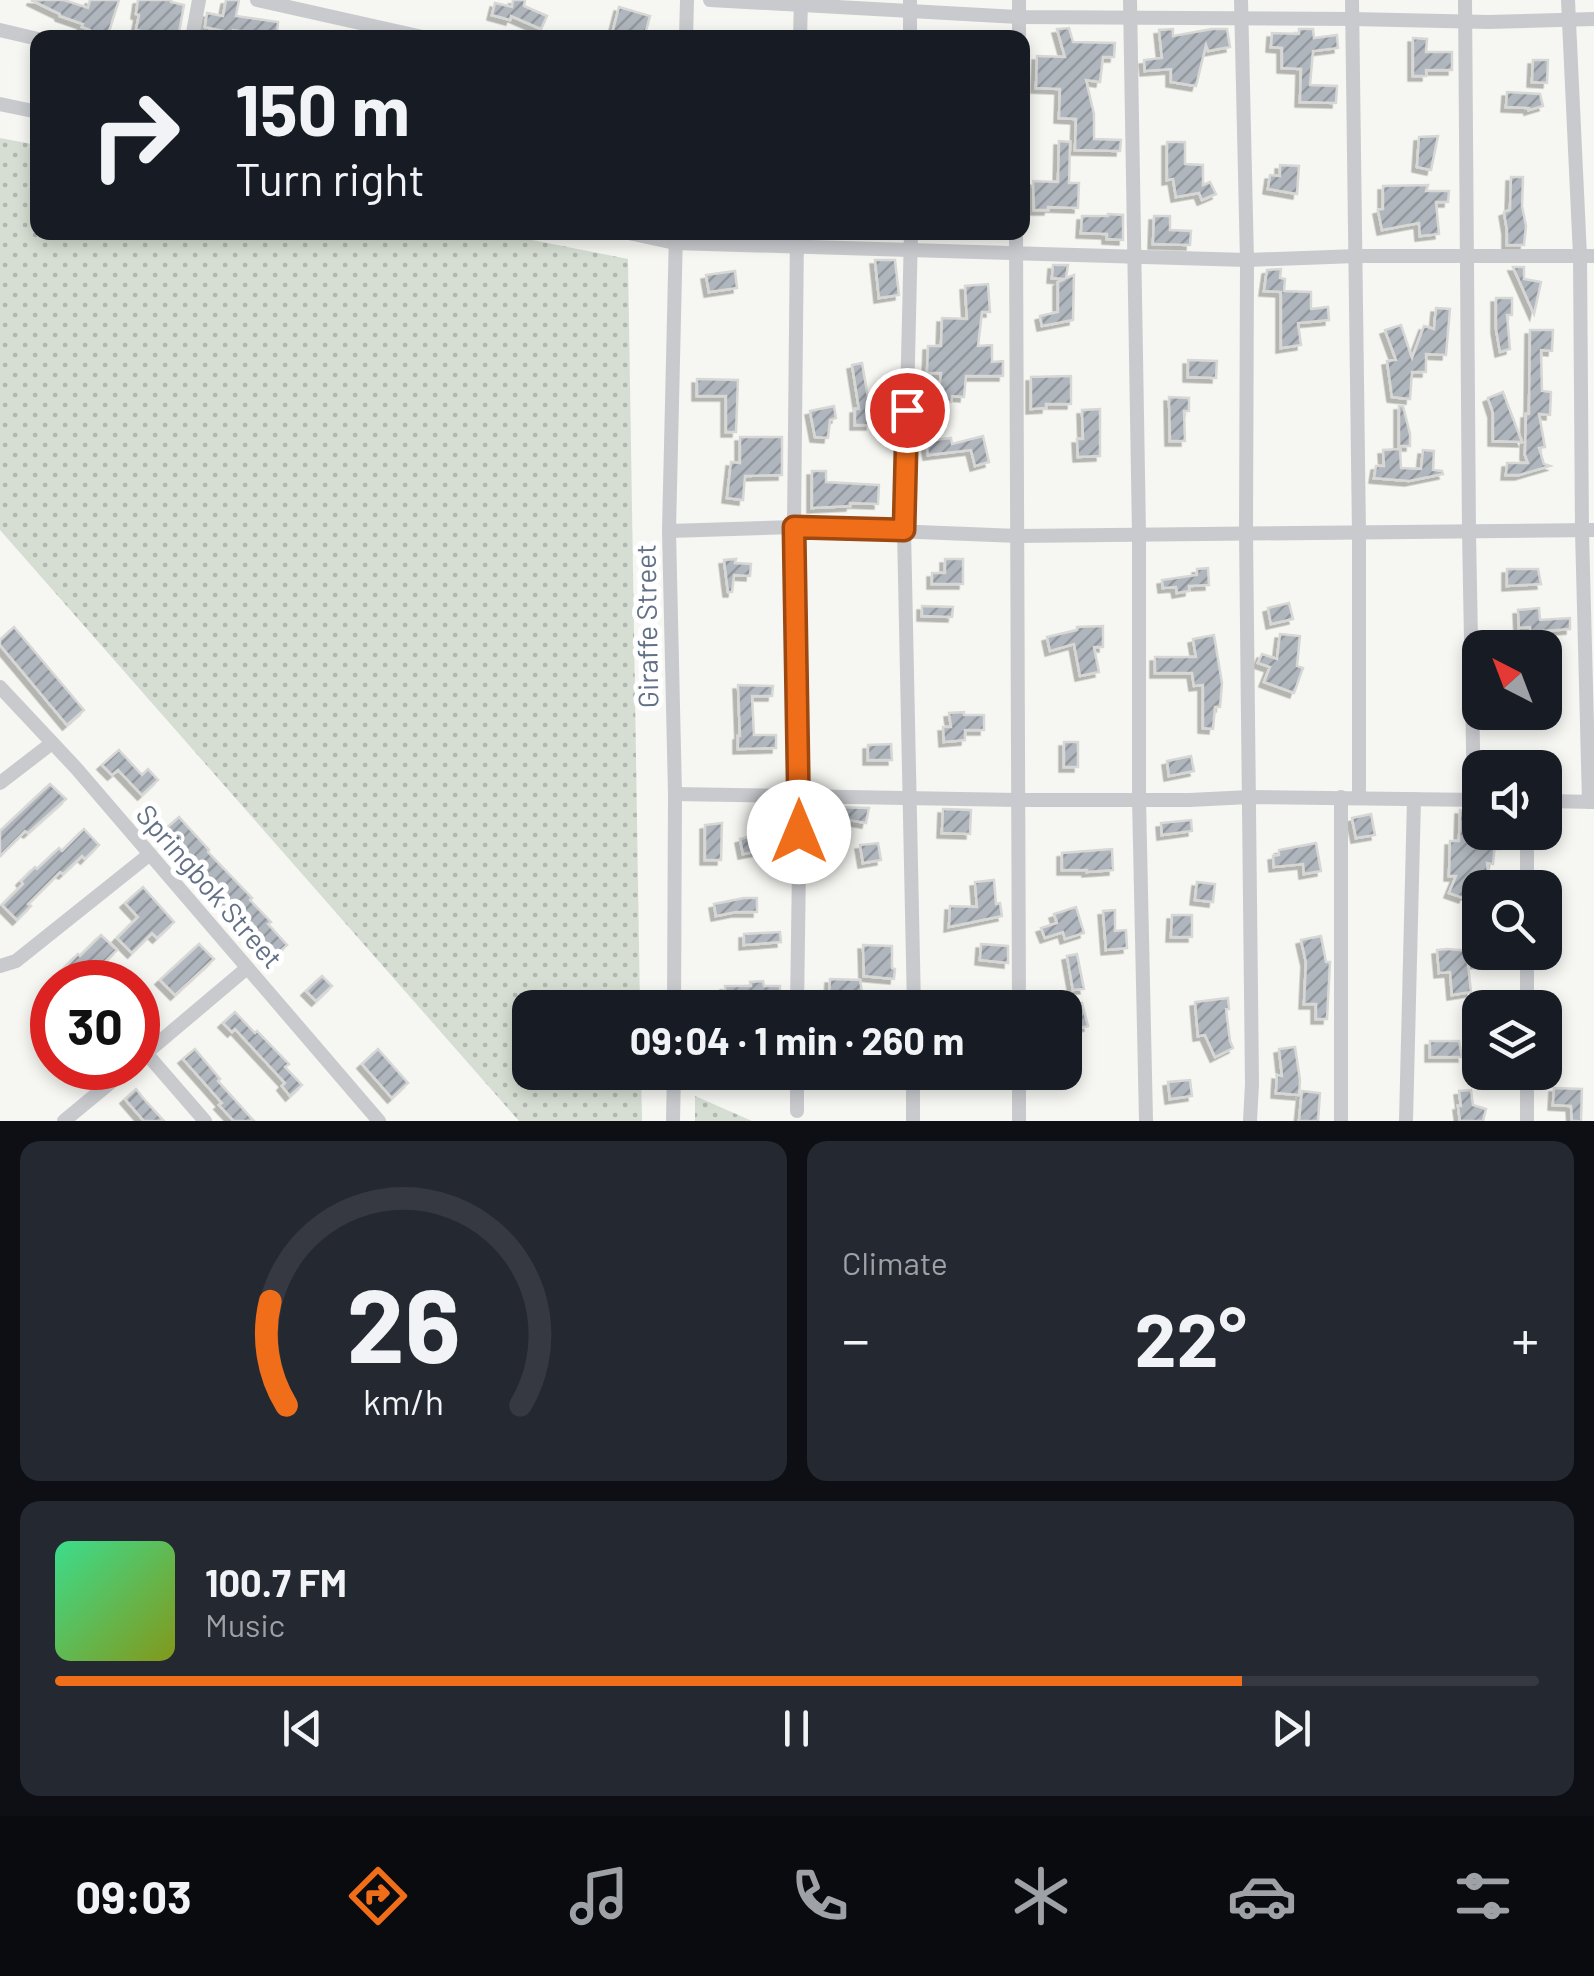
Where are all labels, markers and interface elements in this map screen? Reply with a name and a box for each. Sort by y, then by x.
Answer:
text: 150 m [235,66,410,150]
icon: right [70,70,200,200]
text: Turn right [235,151,425,205]
pin [865,368,950,453]
icon: arrive [880,383,935,438]
street label: Giraffe Street [628,544,664,708]
north arrow [1462,630,1562,730]
map controls [1462,630,1562,1090]
button: sound [1462,750,1562,850]
position arrow [747,780,851,884]
street label: Springbok Street [130,797,290,975]
button: search [1462,870,1562,970]
speed limit sign: 30 [30,960,160,1090]
button: layers [1462,990,1562,1090]
text: 09:04 · 1 min · 260 m [630,1017,964,1063]
text: Climate [842,1243,948,1281]
text: 26 [346,1259,461,1384]
text: 22° [1134,1292,1247,1382]
text: − [842,1305,870,1371]
text: + [1511,1305,1539,1371]
text: km/h [363,1379,444,1422]
text: 100.7 FM [205,1559,347,1605]
text: Music [205,1605,285,1643]
icon: previous [275,1701,330,1756]
icon: pause [769,1701,824,1756]
icon: next [1264,1701,1319,1756]
icon: directions [343,1861,413,1931]
icon: music [564,1861,634,1931]
icon: phone [785,1861,855,1931]
icon: climate [1006,1861,1076,1931]
icon: car [1227,1861,1297,1931]
icon: filters [1448,1861,1518,1931]
text: 09:03 [76,1869,191,1923]

